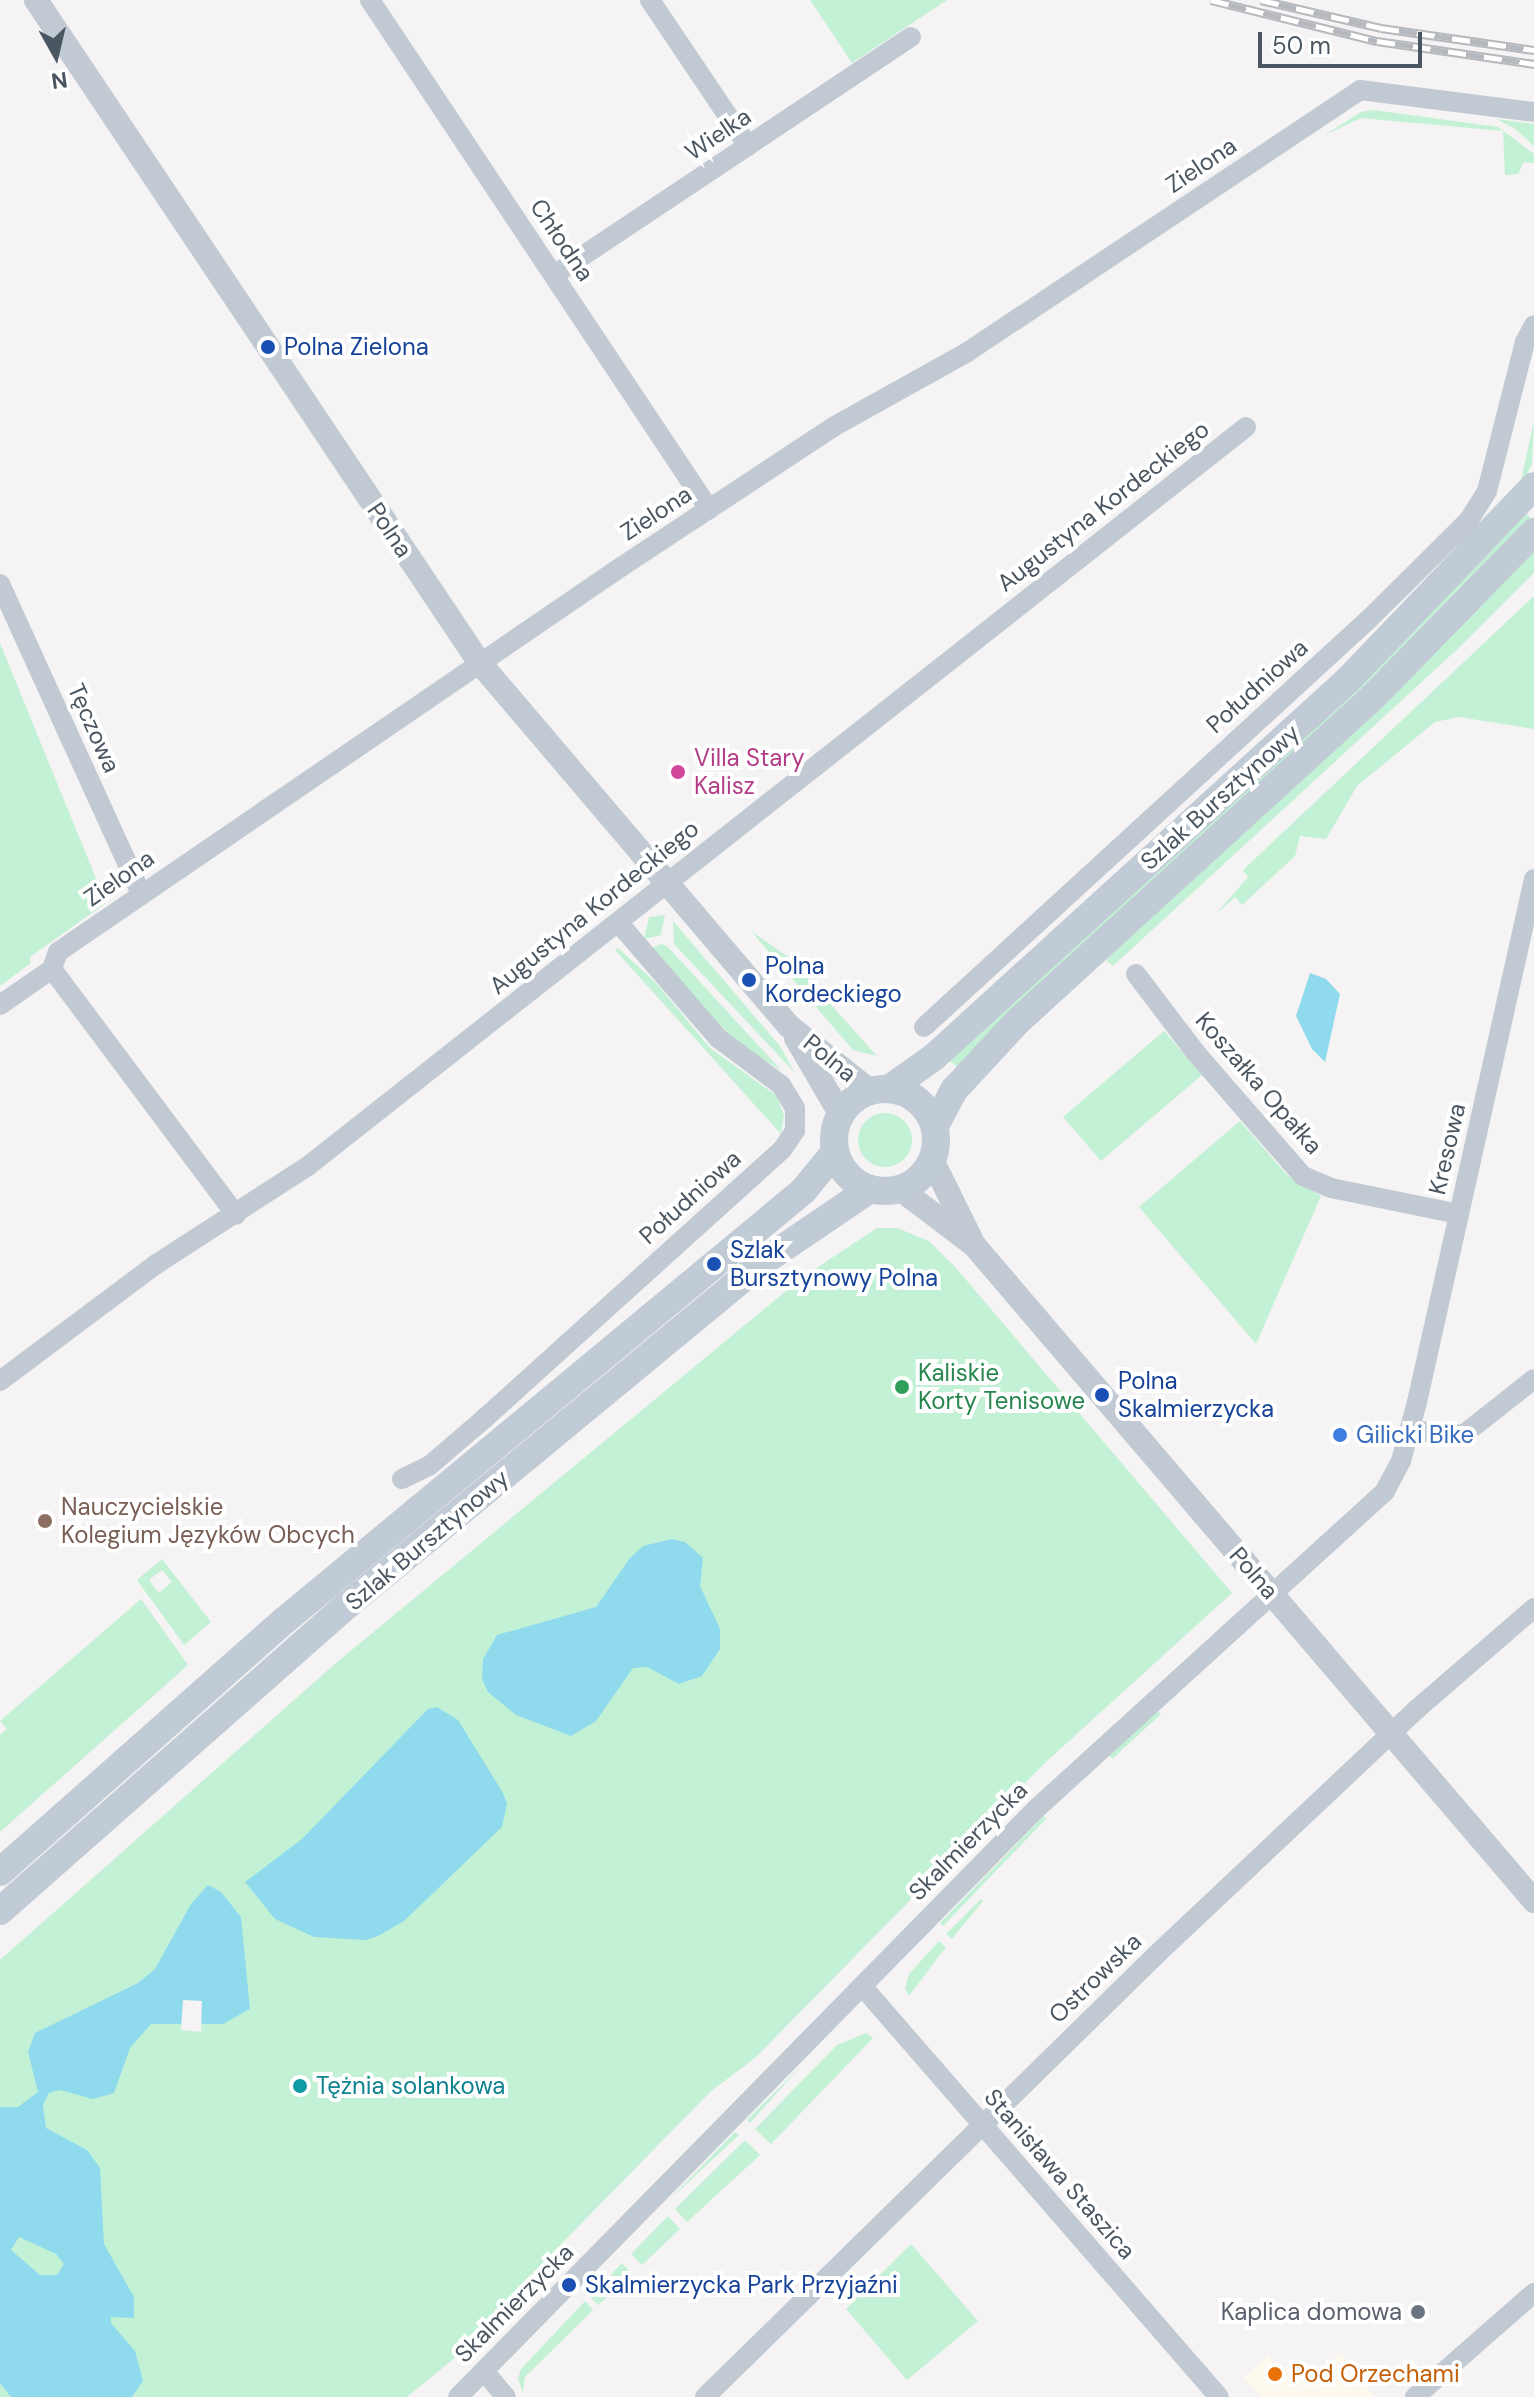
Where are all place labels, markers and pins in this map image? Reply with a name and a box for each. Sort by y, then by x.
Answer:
place label: Polna Zielona [284,333,429,361]
marker: Polna Zielona [259,338,277,356]
place label: Villa Stary Kalisz [694,744,805,800]
marker: Villa Stary Kalisz [669,763,687,781]
place label: Polna Kordeckiego [765,952,902,1008]
marker: Polna Kordeckiego [740,971,758,989]
place label: Szlak Bursztynowy Polna [730,1236,938,1292]
marker: Szlak Bursztynowy Polna [705,1255,723,1273]
place label: Kaliskie Korty Tenisowe [918,1359,1085,1415]
place label: Polna Skalmierzycka [1118,1367,1274,1423]
marker: Kaliskie Korty Tenisowe [893,1378,911,1396]
marker: Polna Skalmierzycka [1093,1386,1111,1404]
place label: Gilicki Bike [1356,1421,1474,1449]
marker: Gilicki Bike [1331,1426,1349,1444]
place label: Nauczycielskie Kolegium Języków Obcych [61,1493,355,1549]
marker: Nauczycielskie Kolegium Języków Obcych [36,1512,54,1530]
place label: Tężnia solankowa [316,2072,505,2100]
marker: Tężnia solankowa [291,2077,309,2095]
place label: Skalmierzycka Park Przyjaźni [585,2271,898,2299]
marker: Skalmierzycka Park Przyjaźni [560,2276,578,2294]
place label: Kaplica domowa [1221,2298,1402,2326]
marker: Kaplica domowa [1409,2303,1427,2321]
place label: Pod Orzechami [1291,2360,1460,2388]
marker: Pod Orzechami [1266,2365,1284,2383]

